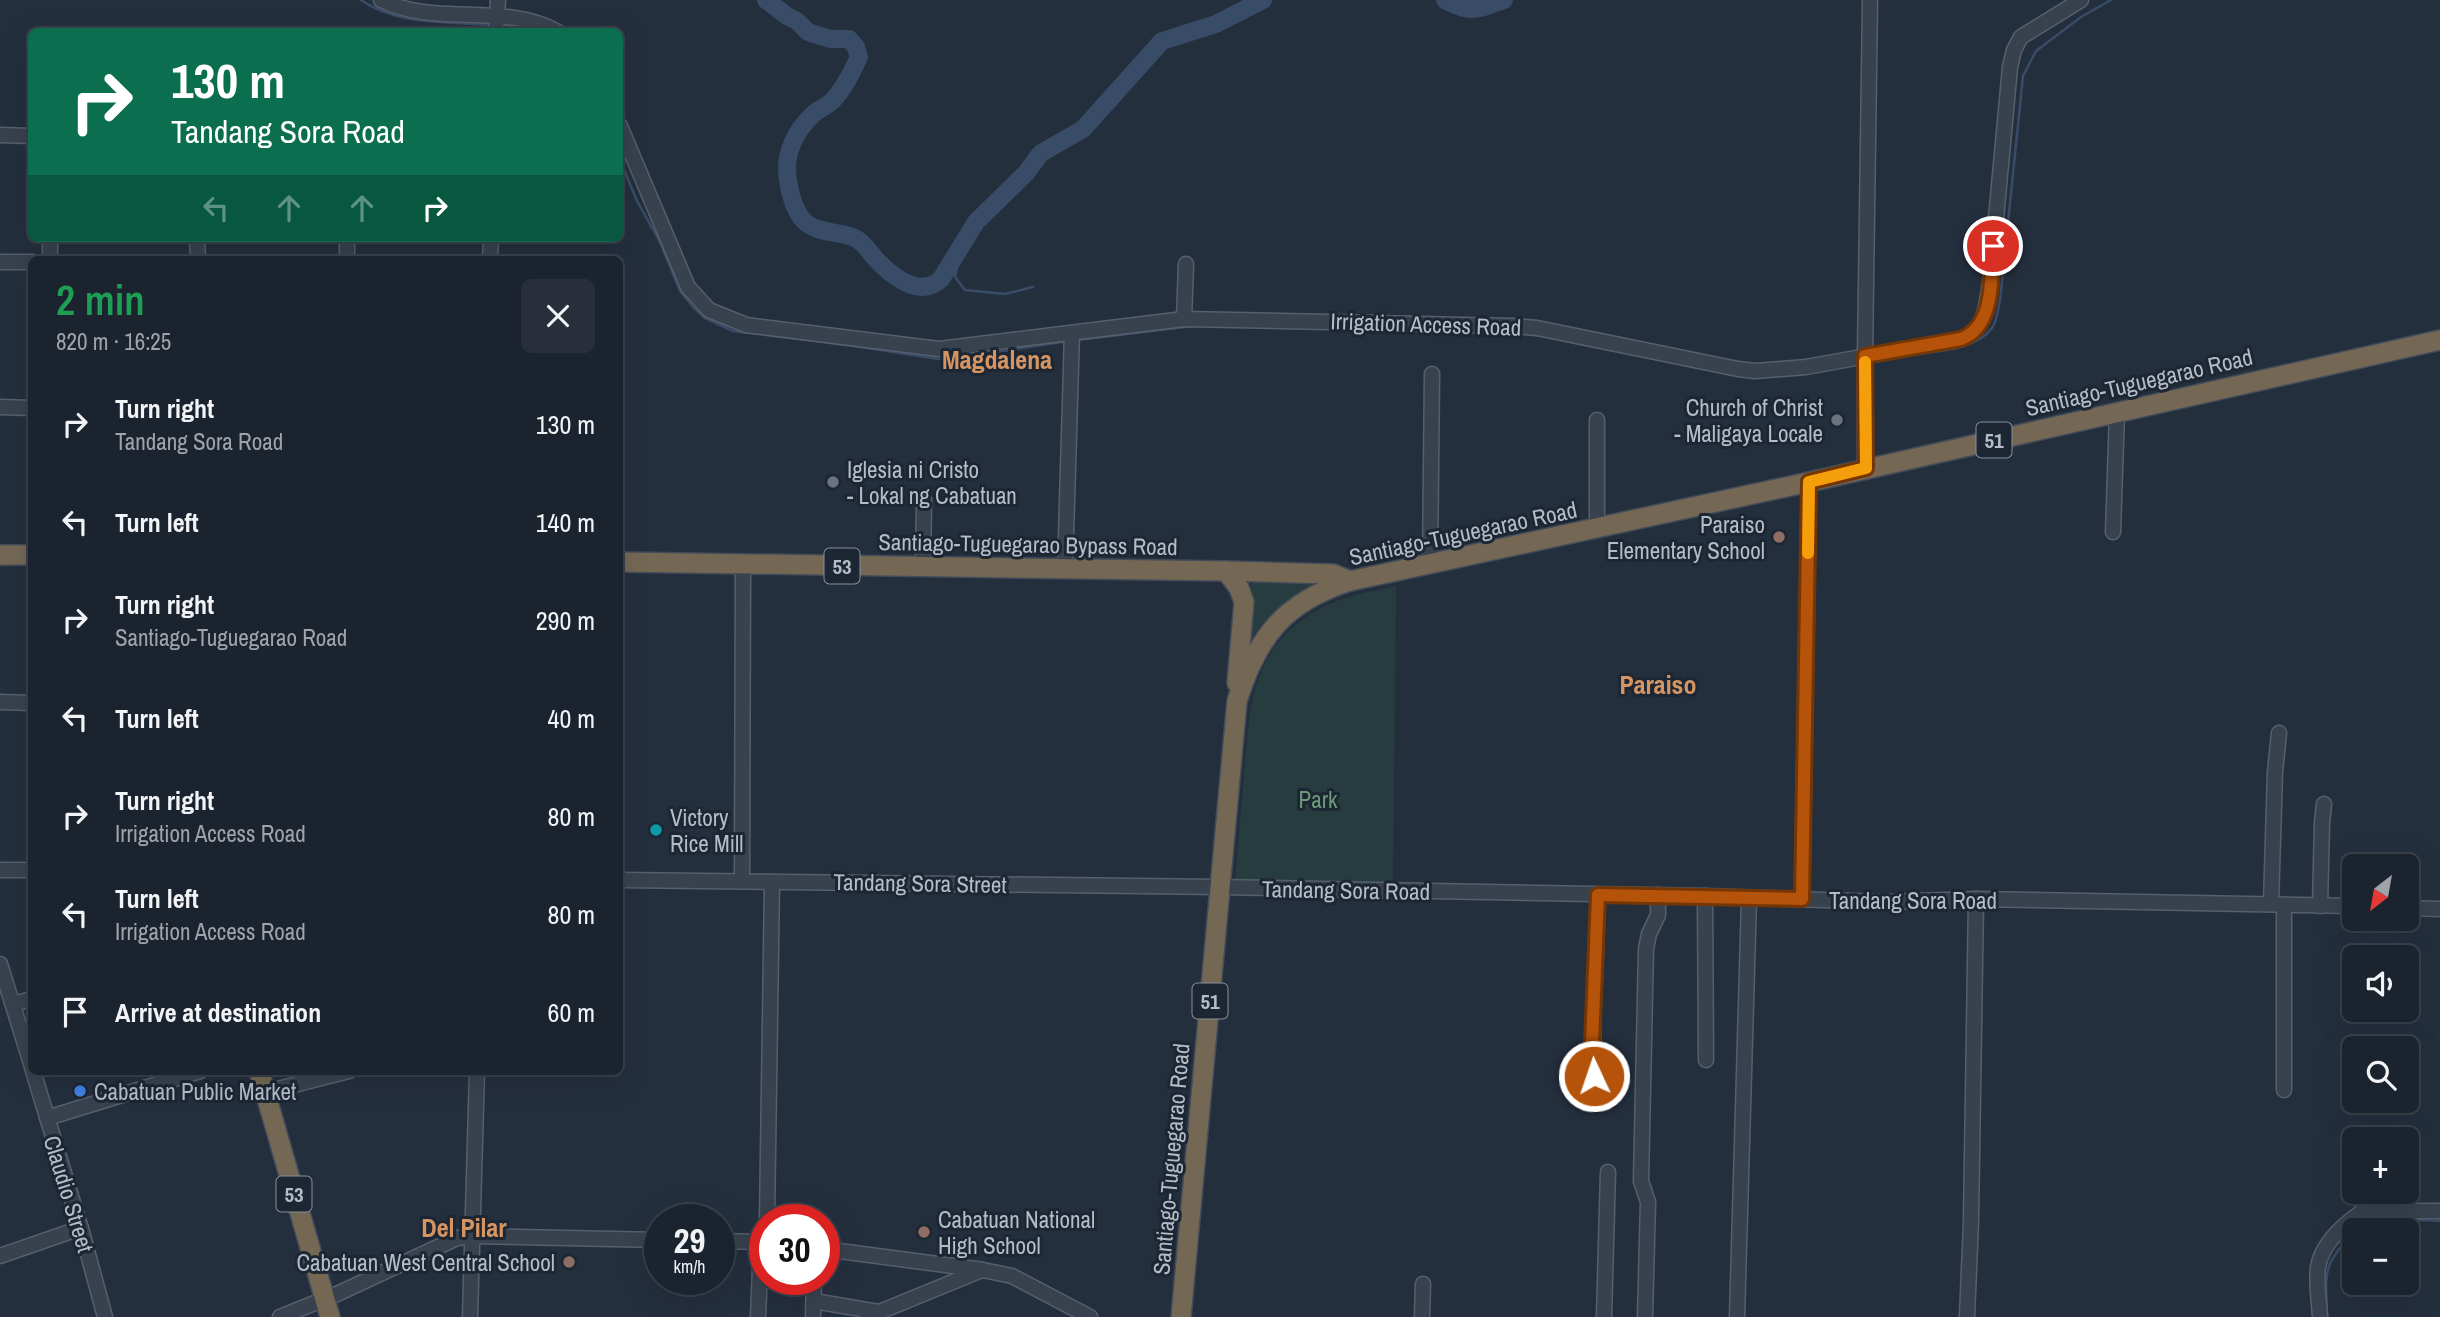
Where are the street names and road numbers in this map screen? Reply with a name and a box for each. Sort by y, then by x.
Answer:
street label: Irrigation Access Road [1330,305,1522,343]
street label: Santiago-Tuguegarao Road [2022,341,2256,423]
road number: 51 [1976,422,2011,458]
street label: Santiago-Tuguegarao Road [1346,494,1580,572]
street label: Santiago-Tuguegarao Bypass Road [878,526,1178,562]
road number: 53 [824,548,860,584]
street label: Tandang Sora Street [833,866,1007,900]
street label: Tandang Sora Road [1262,873,1430,907]
street label: Tandang Sora Road [1829,885,1997,916]
road number: 51 [1192,984,1228,1018]
street label: Santiago-Tuguegarao Road [1145,1042,1197,1276]
street label: Claudio Street [37,1132,101,1256]
road number: 53 [276,1176,312,1212]

